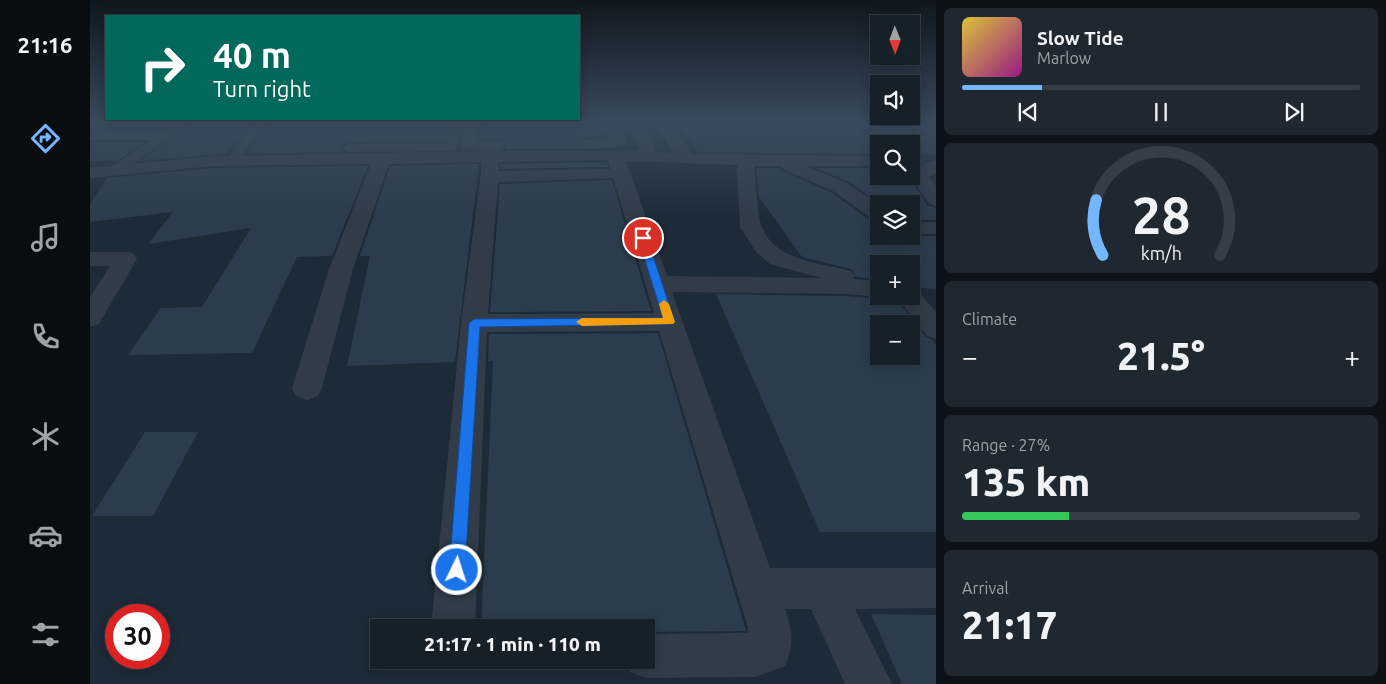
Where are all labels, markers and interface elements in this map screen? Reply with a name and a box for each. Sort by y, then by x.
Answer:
north arrow [870,15,920,65]
map controls [870,15,920,365]
text: Slow Tide [1037,27,1124,49]
text: 21:16 [17,32,73,57]
icon: right [130,35,195,100]
text: 40 m [213,35,291,75]
text: Marlow [1037,49,1091,67]
button: sound [870,75,920,125]
text: Turn right [213,76,311,101]
icon: previous [1014,98,1042,126]
icon: pause [1147,98,1175,126]
icon: next [1280,98,1308,126]
icon: directions [28,121,63,156]
button: search [870,135,920,185]
text: 28 [1132,186,1190,244]
button: layers [870,195,920,245]
pin [622,217,664,259]
icon: music [28,220,63,255]
icon: arrive [629,224,657,252]
text: km/h [1140,243,1182,263]
button: + [870,255,920,305]
text: Climate [962,310,1017,328]
button: − [870,315,920,365]
icon: phone [28,319,63,354]
text: 21.5° [1117,335,1205,377]
text: − [962,341,978,372]
text: + [1344,341,1360,372]
icon: climate [28,419,63,454]
text: Range · 27% [962,436,1050,454]
text: 135 km [962,461,1090,503]
icon: car [28,518,63,553]
position arrow [430,543,482,595]
text: Arrival [962,579,1009,597]
speed limit sign: 30 [105,604,170,669]
text: 21:17 [962,604,1057,646]
icon: filters [28,617,63,652]
text: 21:17 · 1 min · 110 m [424,633,601,655]

